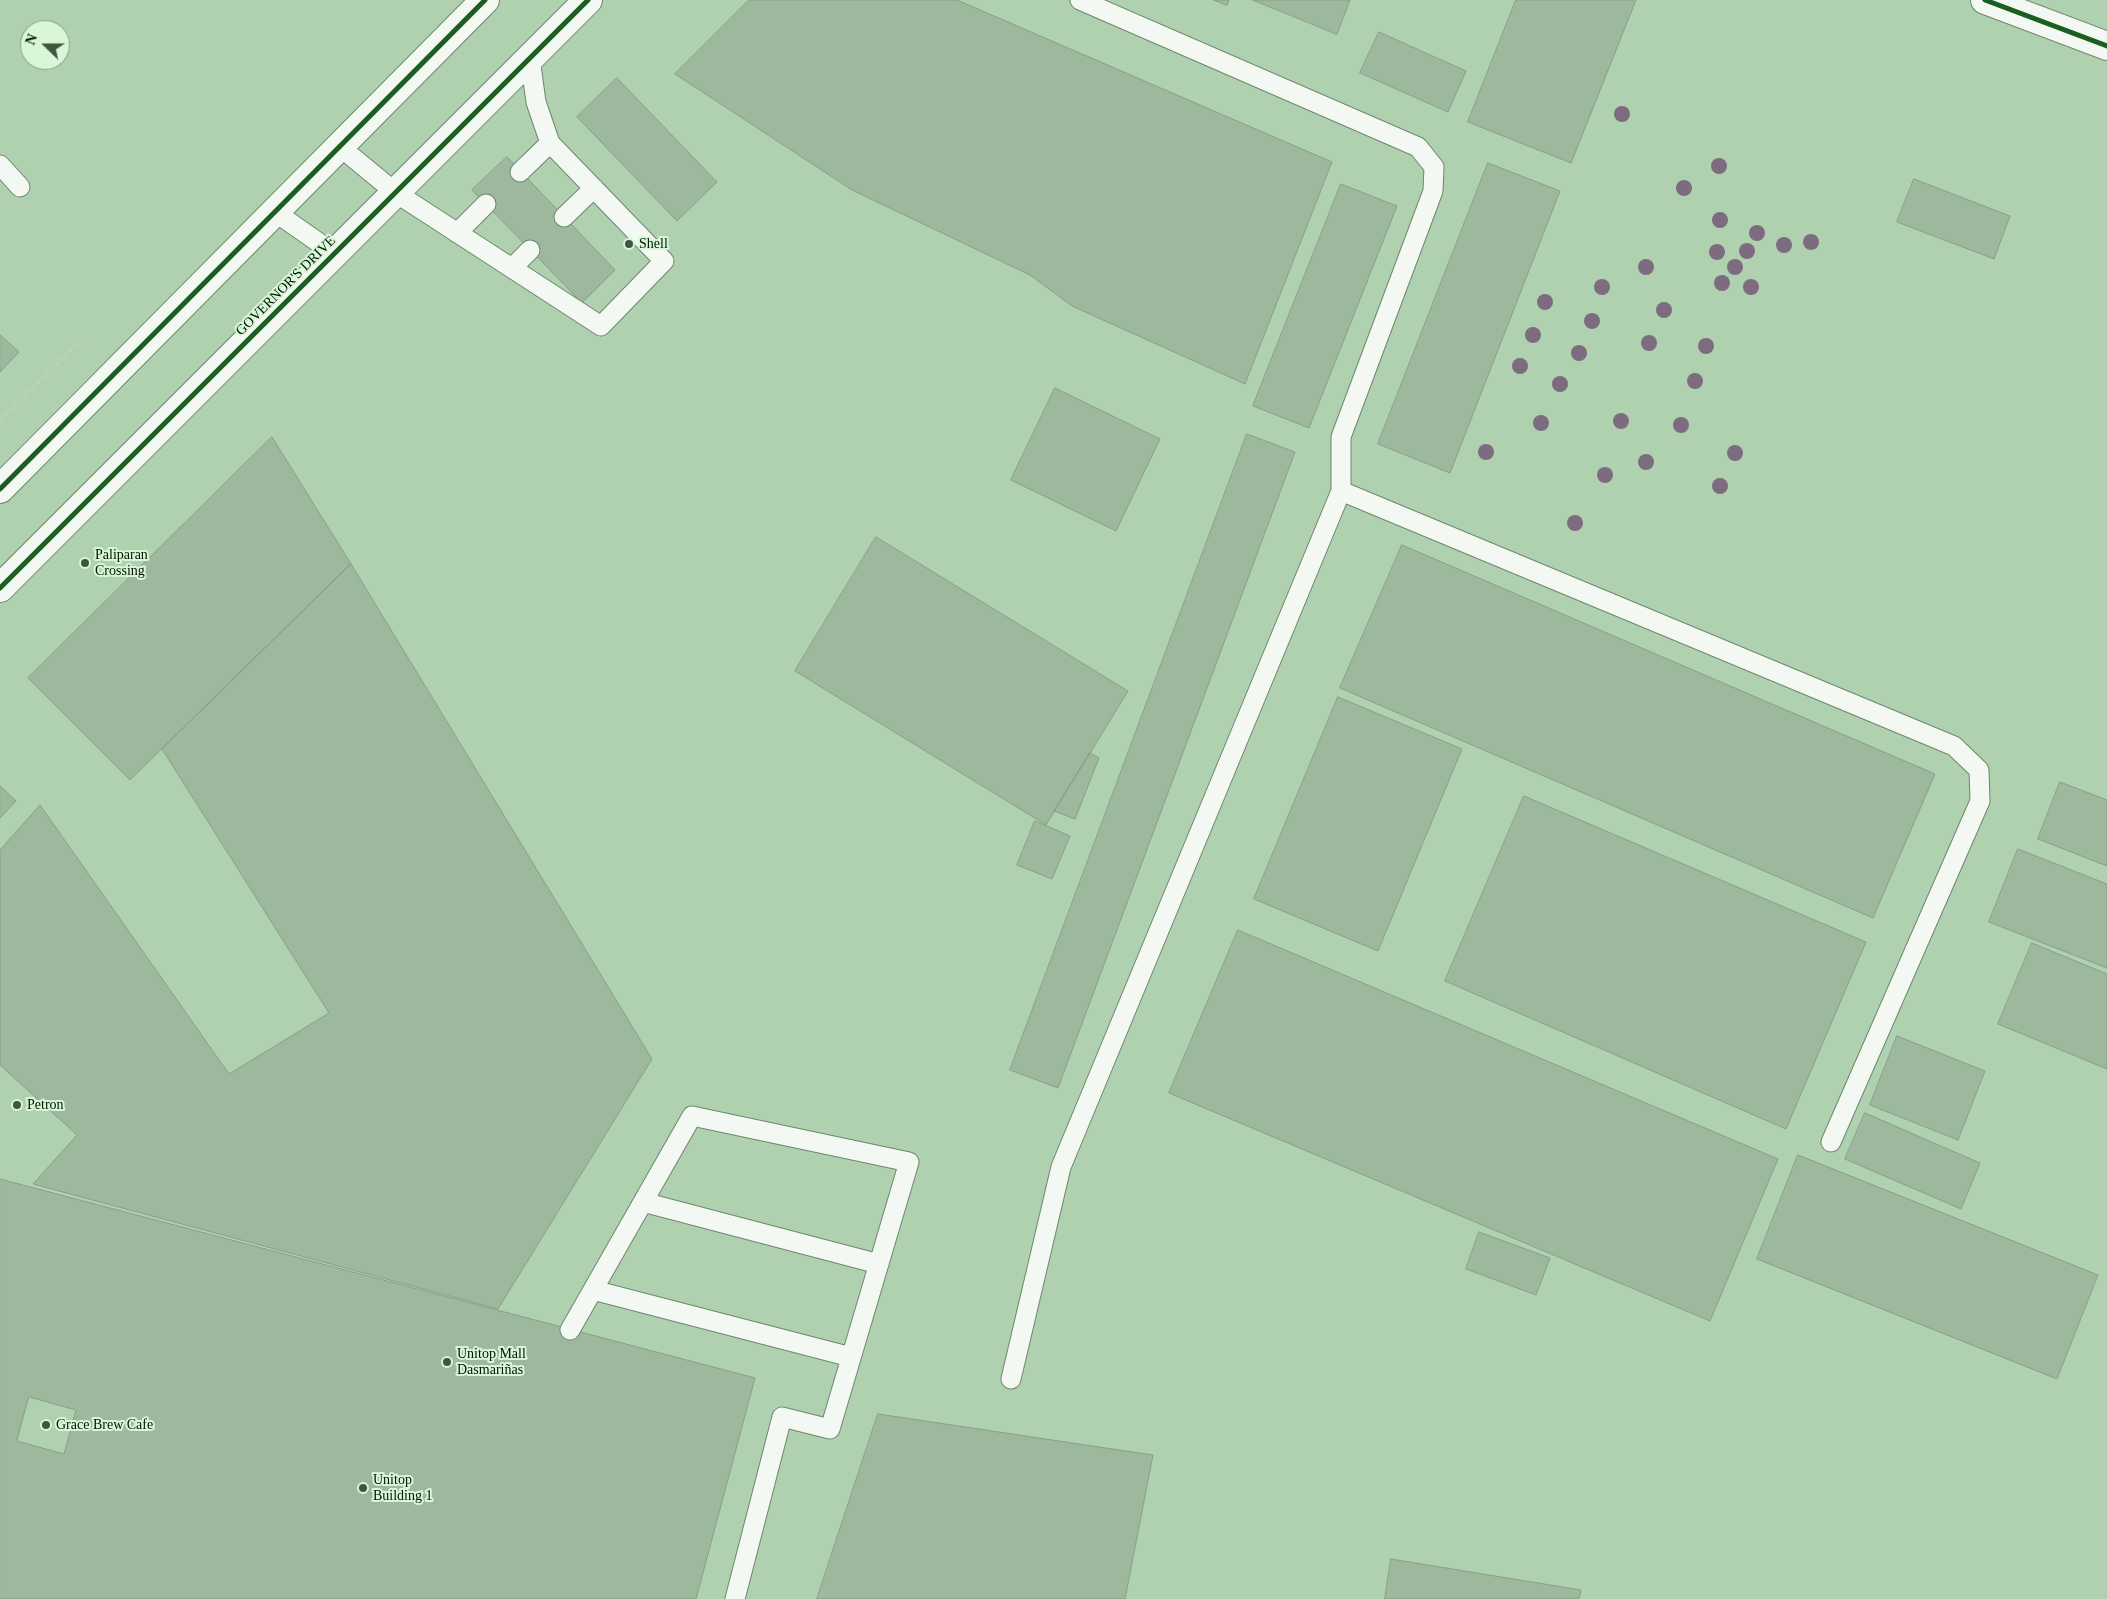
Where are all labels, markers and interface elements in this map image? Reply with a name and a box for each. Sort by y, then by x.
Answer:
north arrow [20,20,70,70]
text: N [23,32,40,47]
street label: GOVERNOR'S DRIVE [233,233,339,339]
place label: Shell [639,236,668,252]
marker: Shell [623,238,635,250]
place label: Paliparan Crossing [95,547,148,580]
marker: Paliparan Crossing [79,557,91,569]
place label: Petron [27,1097,64,1113]
marker: Petron [11,1099,23,1111]
place label: Unitop Mall Dasmariñas [457,1346,526,1378]
marker: Unitop Mall Dasmariñas [441,1356,453,1368]
place label: Grace Brew Cafe [56,1417,153,1433]
marker: Grace Brew Cafe [40,1419,52,1431]
place label: Unitop Building 1 [373,1472,433,1504]
marker: Unitop Building 1 [357,1482,369,1494]

